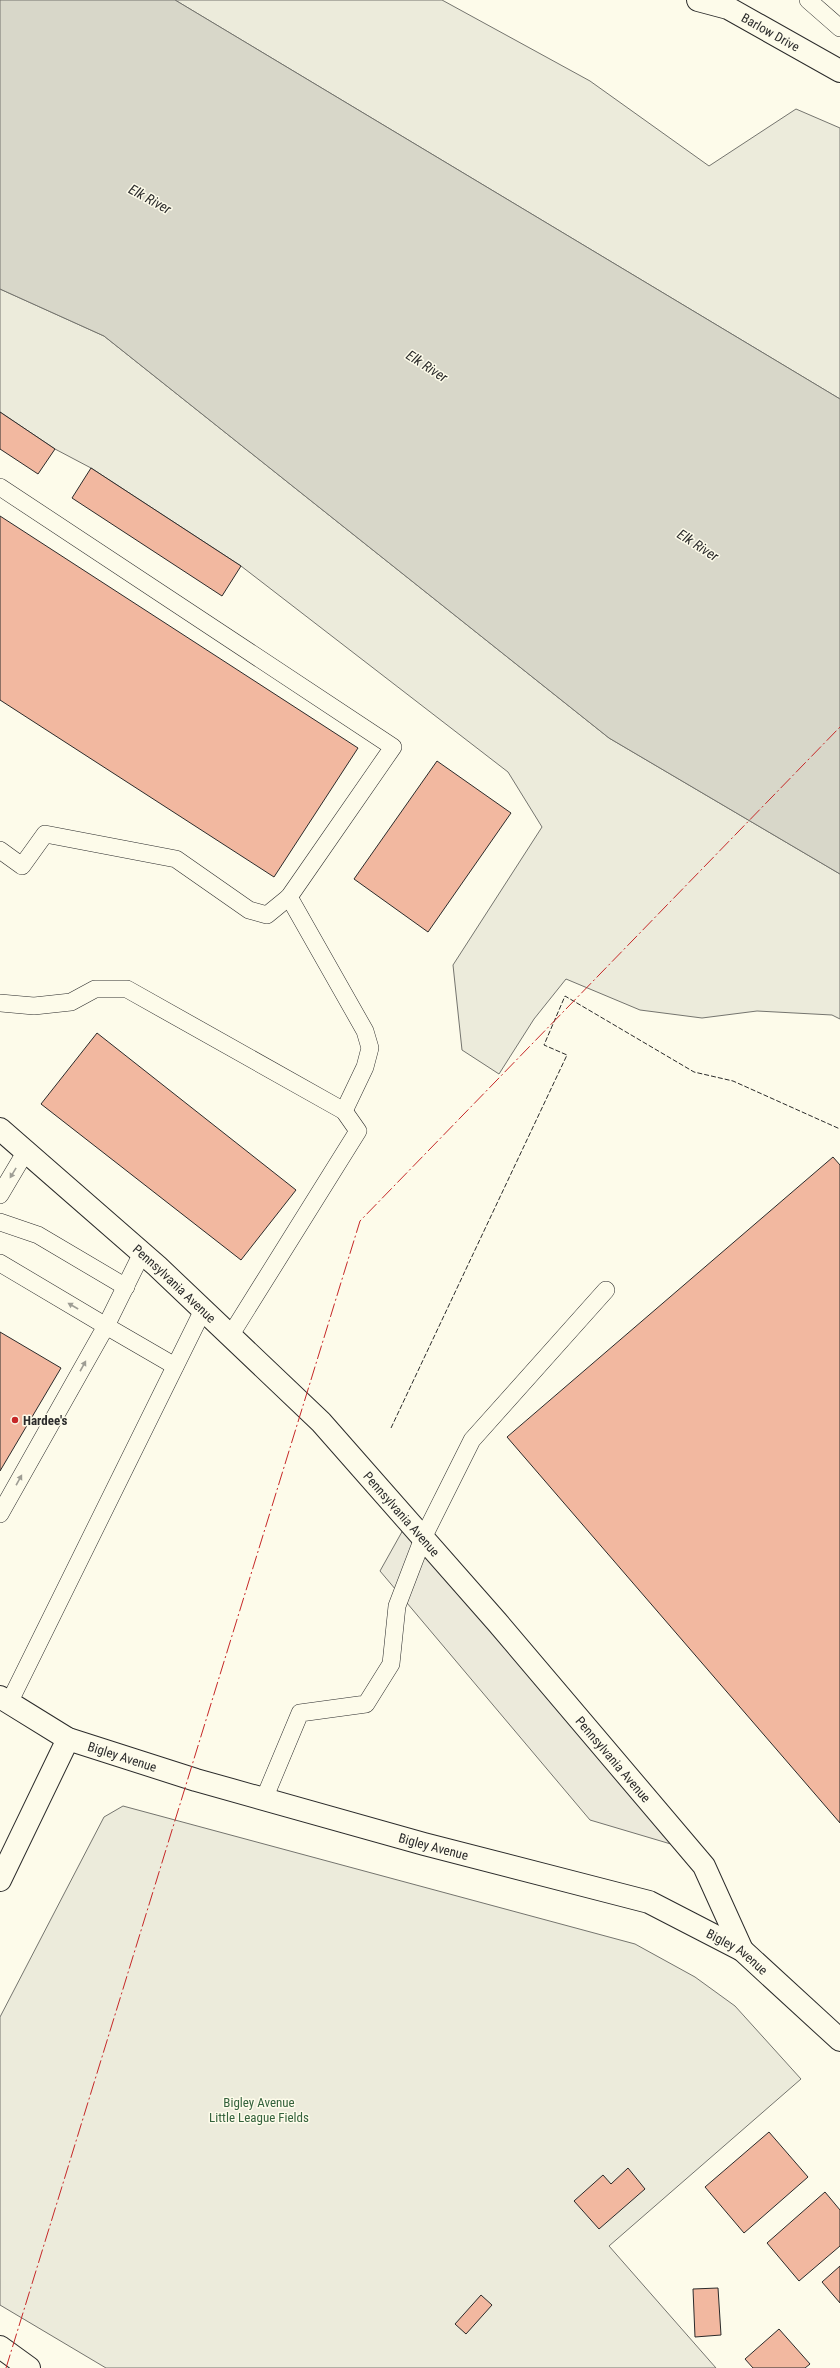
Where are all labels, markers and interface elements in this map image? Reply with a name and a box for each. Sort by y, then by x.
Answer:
street label: Barlow Drive [739,10,802,55]
water label: Elk River [126,181,175,217]
water label: Elk River [403,347,451,386]
water label: Elk River [674,526,722,565]
one-way arrow [10,1167,17,1179]
street label: Pennsylvania Avenue [130,1241,219,1326]
one-way arrow [68,1302,78,1310]
one-way arrow [80,1361,87,1372]
place label: Hardee's [23,1413,68,1428]
marker: Hardee's [10,1415,20,1425]
street label: Pennsylvania Avenue [360,1469,443,1560]
one-way arrow [16,1474,23,1485]
street label: Pennsylvania Avenue [572,1714,654,1805]
street label: Bigley Avenue [86,1739,158,1775]
street label: Bigley Avenue [397,1830,470,1863]
street label: Bigley Avenue [704,1926,771,1978]
park label: Bigley Avenue Little League Fields [209,2095,309,2125]

